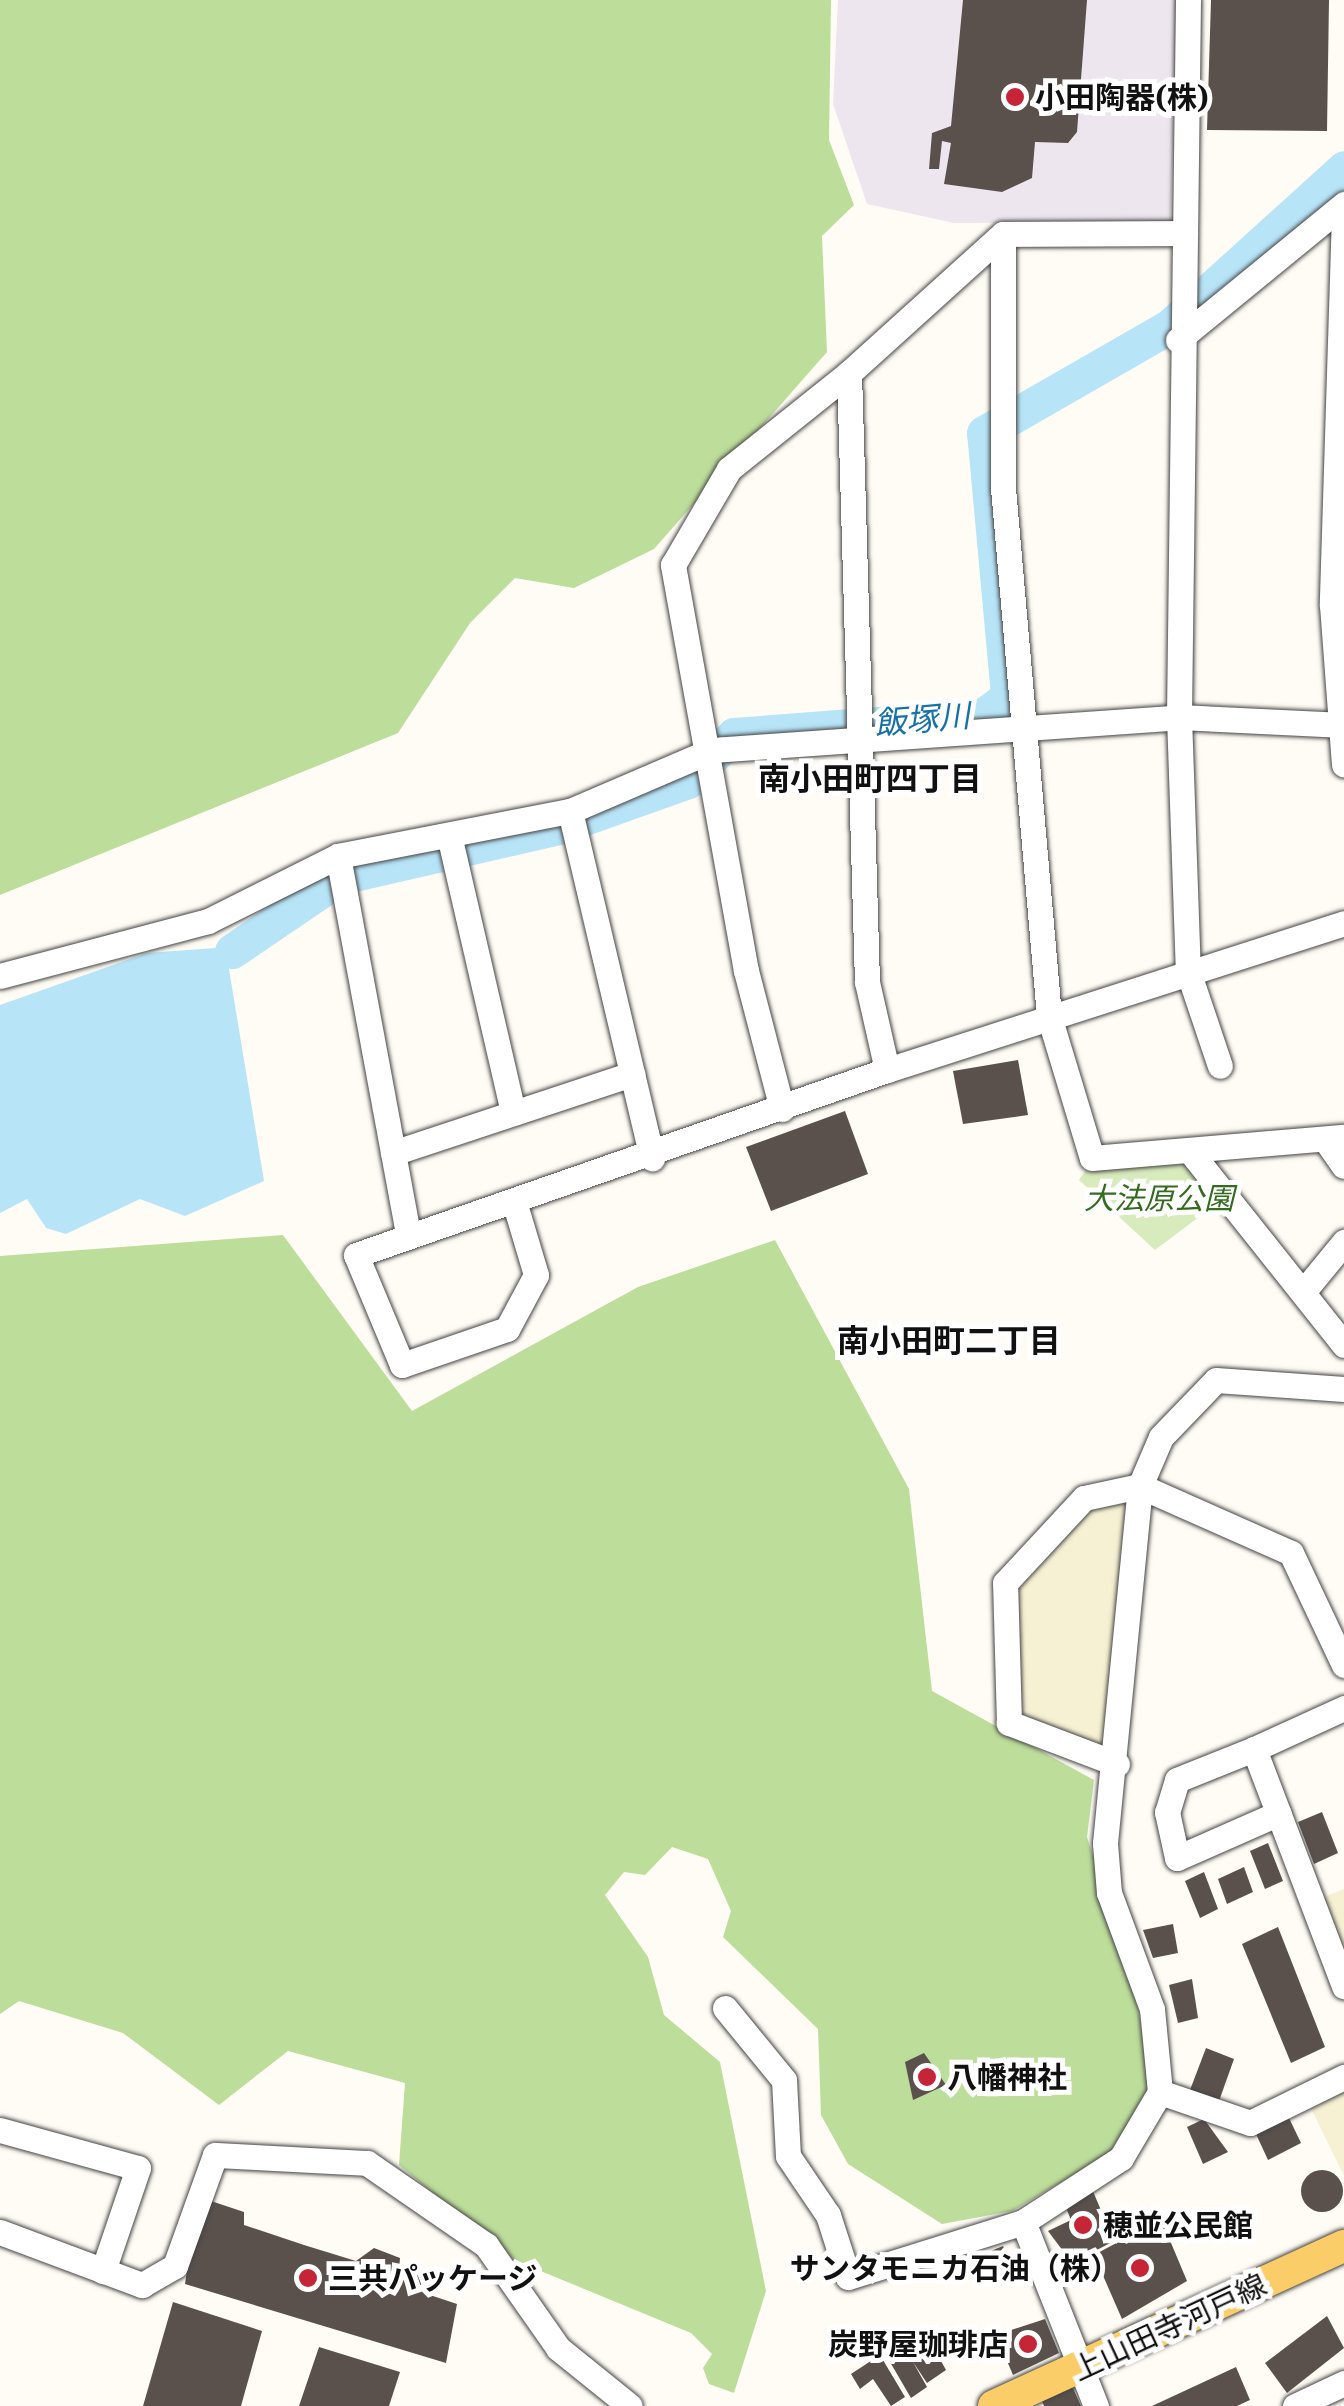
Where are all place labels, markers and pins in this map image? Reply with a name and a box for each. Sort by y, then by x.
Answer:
place label: 小田陶器(株) [1035,79,1209,115]
marker: 小田陶器(株) [1004,86,1026,108]
place label: 八幡神社 [947,2059,1067,2095]
marker: 八幡神社 [916,2066,938,2088]
place label: 穂並公民館 [1103,2207,1253,2243]
marker: 穂並公民館 [1072,2214,1094,2236]
place label: サンタモニカ石油（株） [790,2250,1120,2286]
marker: サンタモニカ石油（株） [1129,2257,1151,2279]
place label: 三共パッケージ [328,2260,538,2296]
marker: 三共パッケージ [297,2267,319,2289]
place label: 炭野屋珈琲店 [828,2326,1008,2362]
marker: 炭野屋珈琲店 [1017,2333,1039,2355]

